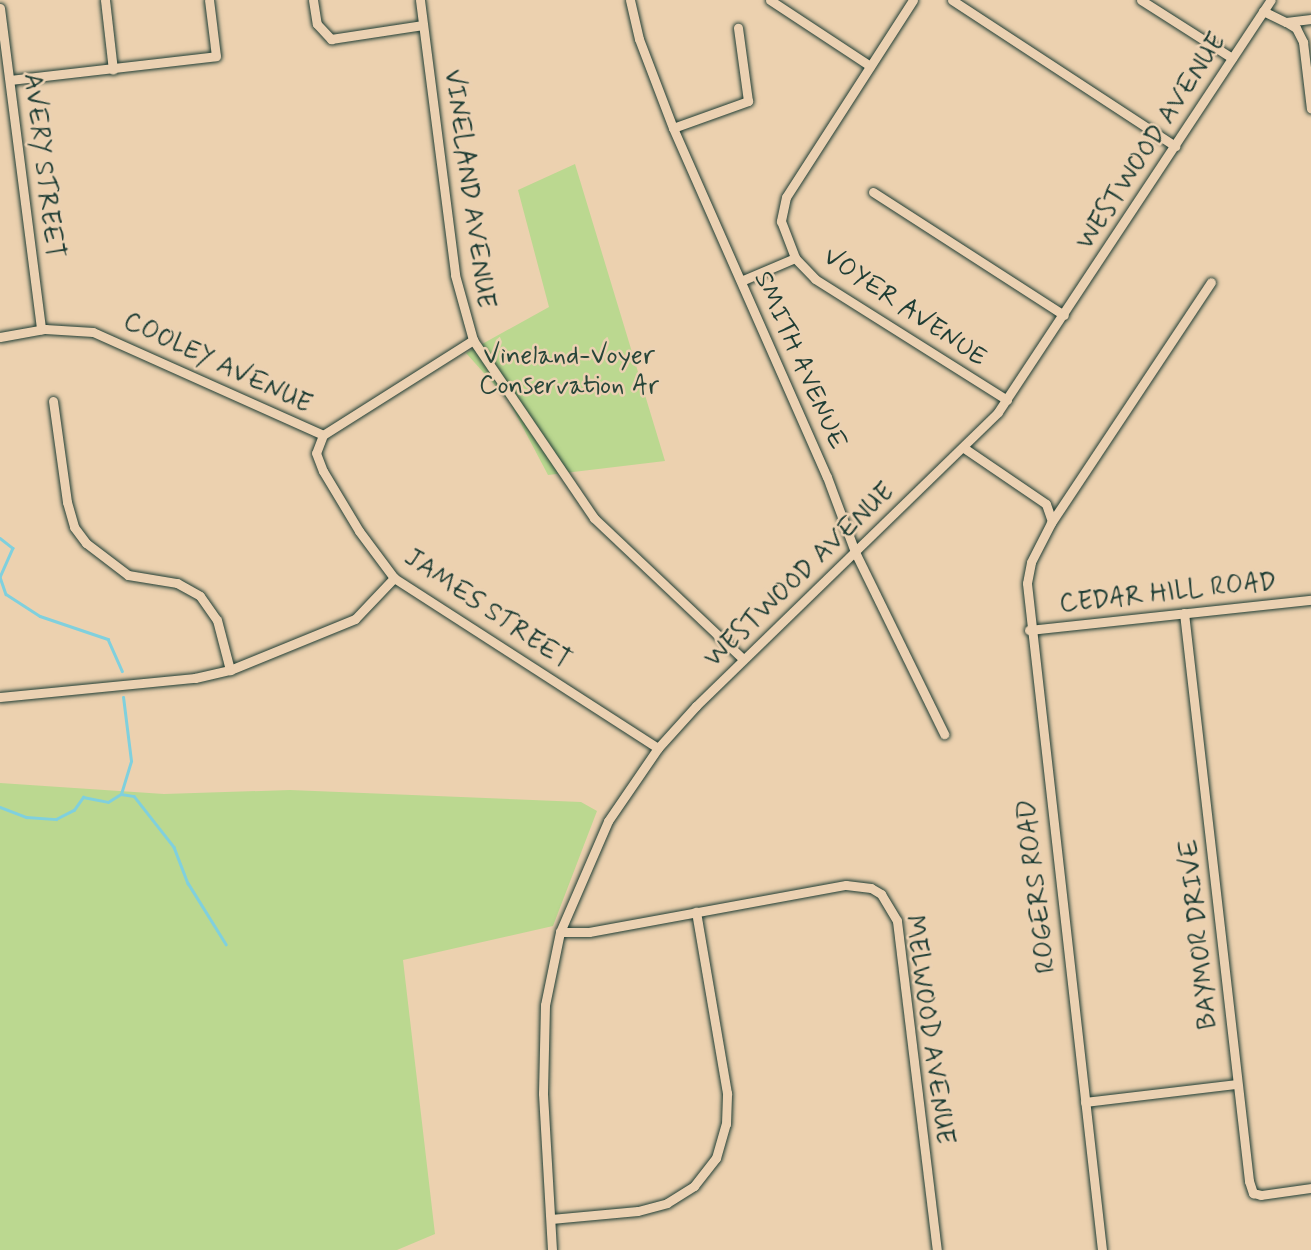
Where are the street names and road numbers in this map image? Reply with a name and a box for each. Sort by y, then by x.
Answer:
street label: WESTWOOD AVENUE [1071,28,1233,256]
street label: VINELAND AVENUE [436,68,500,310]
street label: AVERY STREET [15,72,69,260]
street label: VOYER AVENUE [815,241,993,375]
street label: SMITH AVENUE [745,266,853,456]
street label: COOLEY AVENUE [118,307,316,421]
street label: WESTWOOD AVENUE [699,478,901,674]
street label: JAMES STREET [398,543,576,677]
street label: CEDAR HILL ROAD [1055,567,1281,621]
street label: ROGERS ROAD [1012,798,1064,974]
street label: BAYMOR DRIVE [1174,837,1226,1031]
street label: MELWOOD AVENUE [896,913,960,1147]

